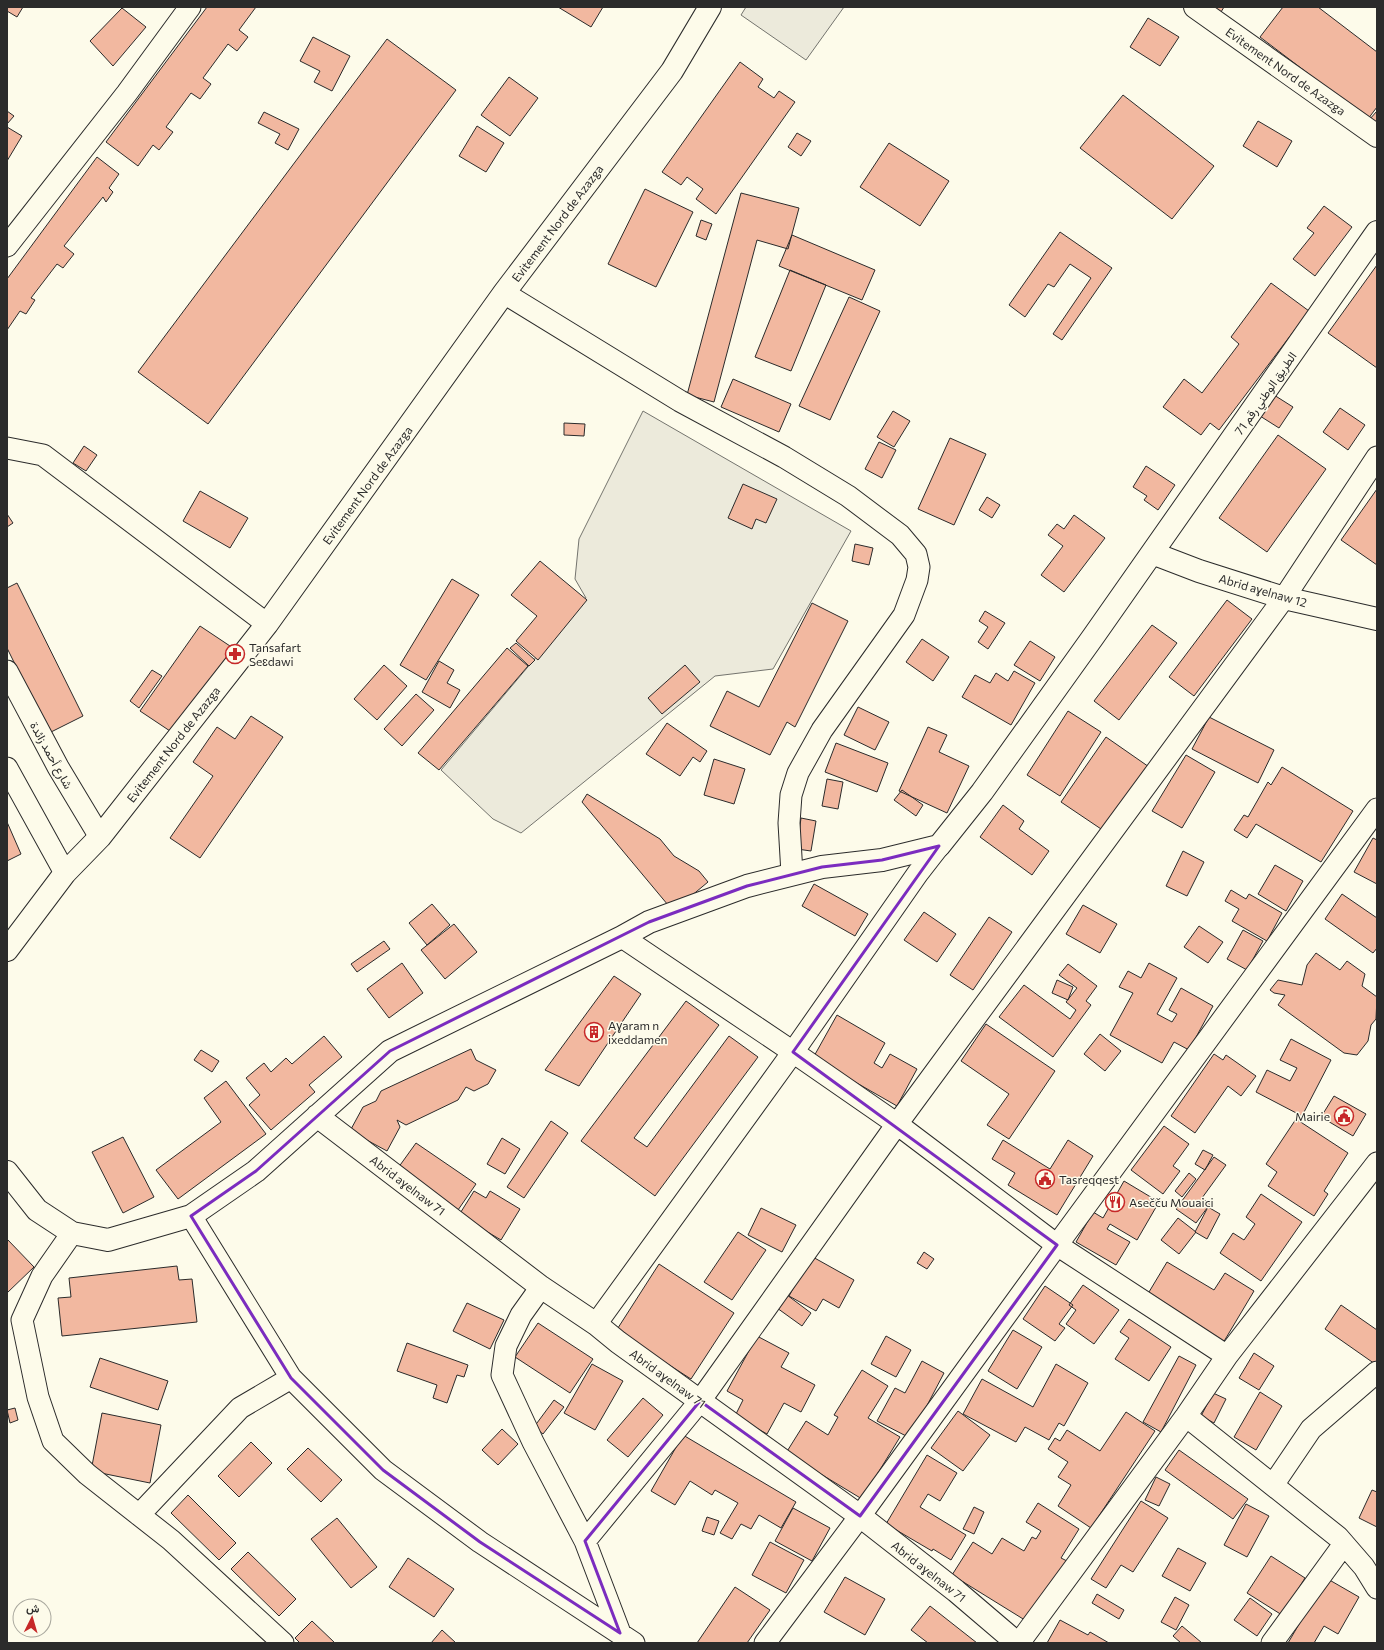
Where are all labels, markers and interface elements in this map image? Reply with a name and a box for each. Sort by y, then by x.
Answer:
street label: Evitement Nord de Azazga [1223,24,1349,118]
street label: Evitement Nord de Azazga [508,162,606,284]
street label: الطريق الوطني رقم 71 [1231,349,1302,439]
street label: Evitement Nord de Azazga [319,423,415,547]
street label: Abrid aɣelnaw 12 [1217,571,1309,610]
place label: Tansafart Seɛdawi [249,640,301,668]
pharmacy icon: Tansafart Seɛdawi [224,643,246,665]
street label: Evitement Nord de Azazga [123,683,223,805]
street label: شارع أحمد زائدة [25,719,76,792]
place label: Aɣaram n ixeddamen [608,1018,667,1046]
building icon: Aɣaram n ixeddamen [583,1021,605,1043]
public building icon: Mairie [1333,1105,1355,1127]
place label: Mairie [1295,1109,1330,1123]
street label: Abrid aɣelnaw 71 [367,1152,448,1219]
public building icon: Tasreqqest [1034,1168,1056,1190]
place label: Tasreqqest [1059,1172,1119,1186]
restaurant icon: Asečču Mouaici [1104,1191,1126,1213]
place label: Asečču Mouaici [1129,1195,1214,1209]
street label: Abrid aɣelnaw 71 [627,1346,709,1411]
street label: Abrid aɣelnaw 71 [888,1538,969,1605]
north arrow [12,1598,52,1638]
text: ش [26,1600,40,1616]

